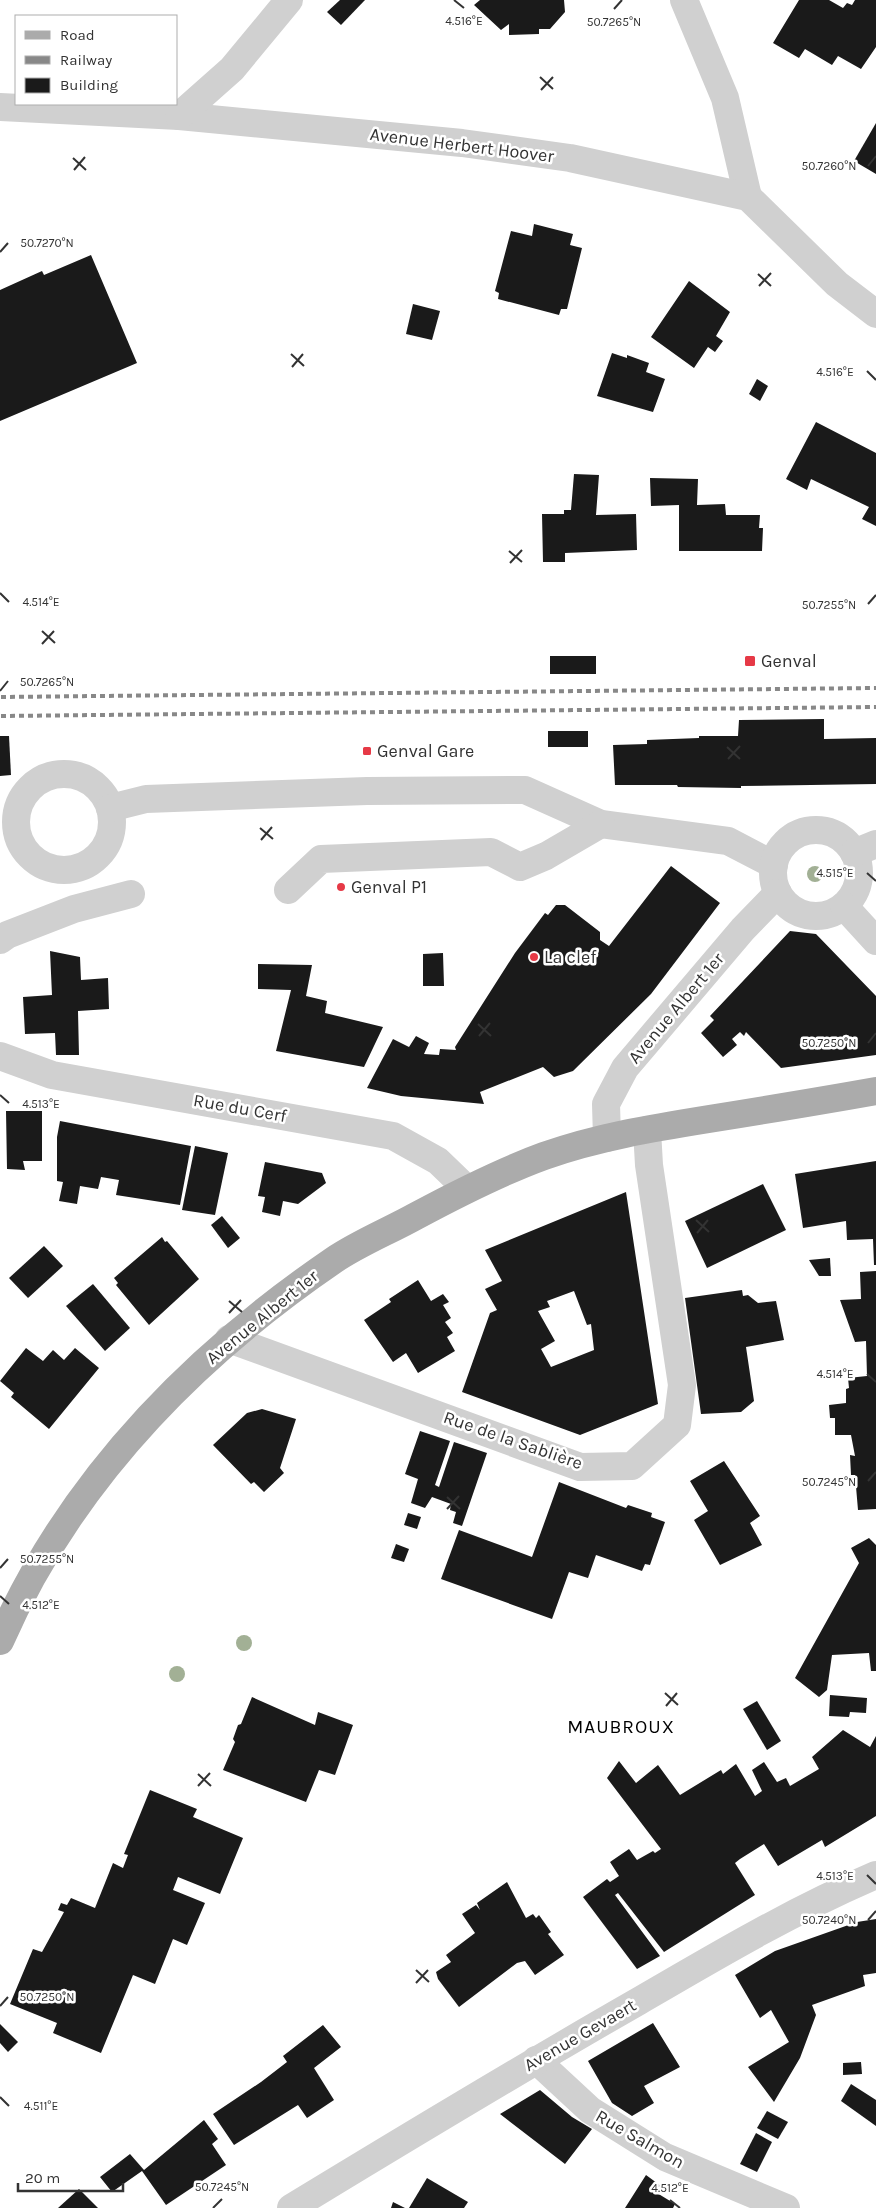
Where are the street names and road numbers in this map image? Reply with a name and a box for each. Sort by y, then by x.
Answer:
street label: Avenue Herbert Hoover [369,123,556,167]
street label: Avenue Albert 1er [623,948,729,1068]
street label: Rue du Cerf [192,1089,289,1127]
street label: Avenue Albert 1er [201,1265,323,1369]
street label: Rue de la Sablière [441,1406,585,1474]
street label: Avenue Gevaert [520,1994,640,2076]
street label: Rue Salmon [592,2105,688,2173]

